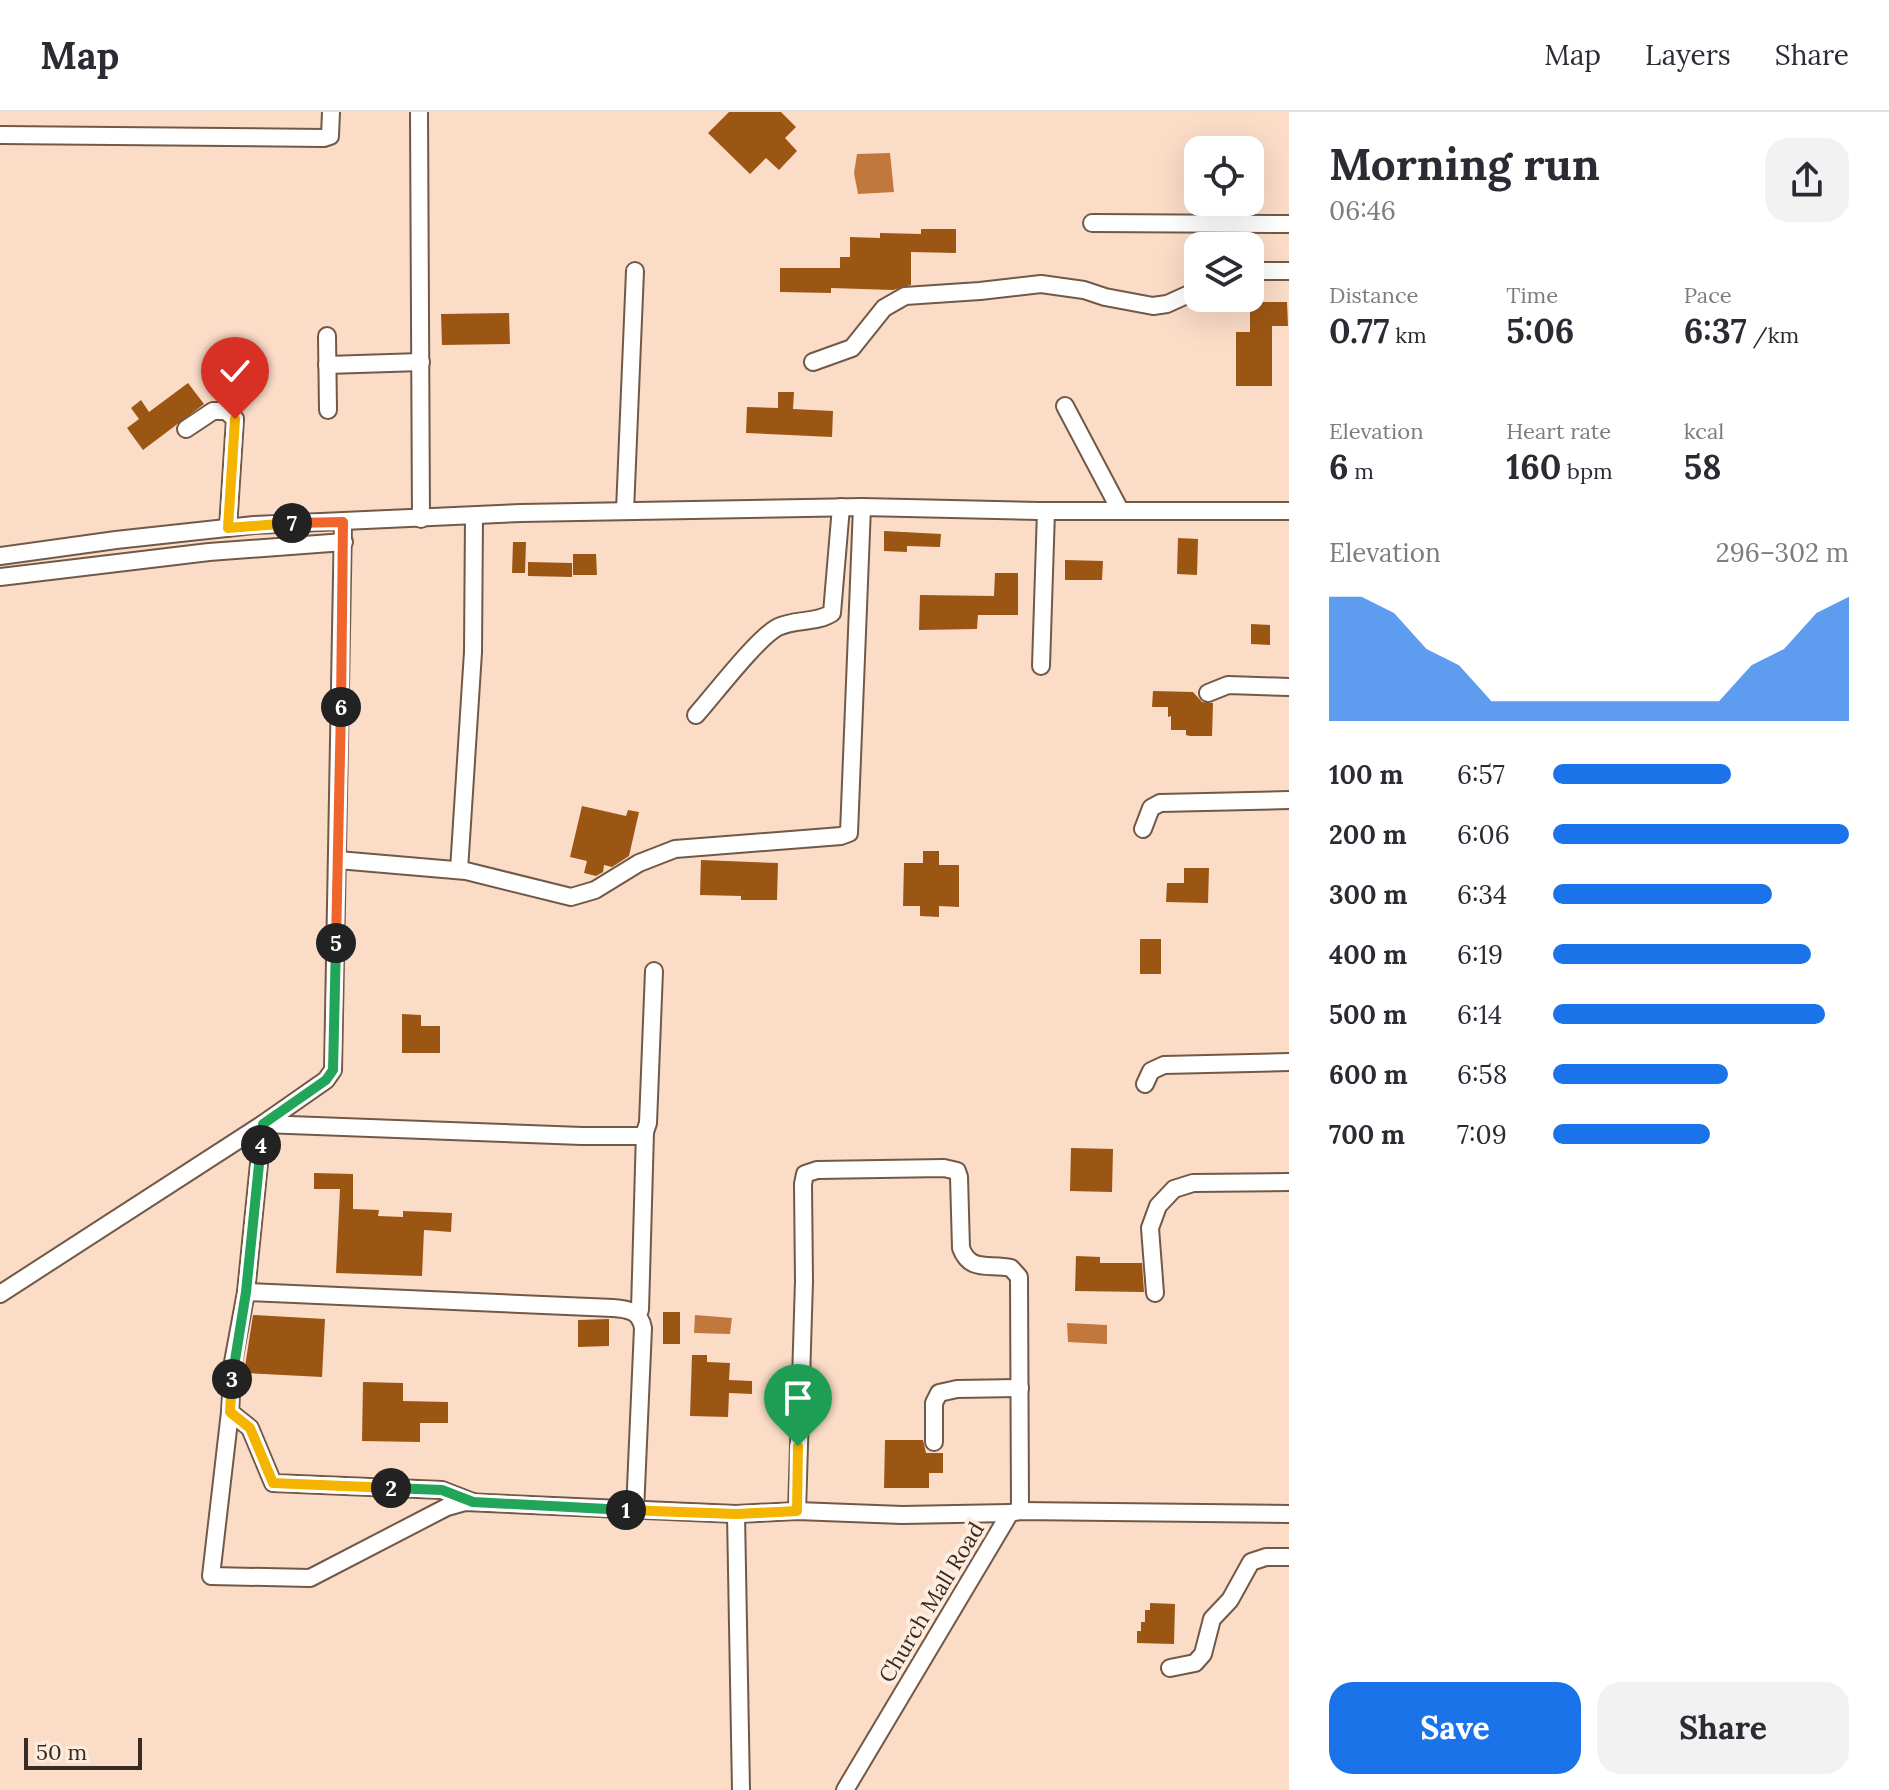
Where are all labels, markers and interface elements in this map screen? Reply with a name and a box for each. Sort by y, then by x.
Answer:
text: Map [40,31,119,79]
text: Map [1544,37,1601,73]
text: Layers [1645,37,1731,73]
text: Share [1775,37,1849,73]
map controls [1184,136,1264,312]
button: locate [1184,136,1264,216]
text: Morning run [1329,136,1600,192]
button: share [1765,138,1849,222]
text: 06:46 [1329,194,1396,227]
button: layers [1184,232,1264,312]
text: Distance [1329,281,1419,309]
text: Time [1506,281,1558,309]
text: Pace [1684,281,1732,309]
text: 0.77 [1329,309,1389,352]
text: 5:06 [1506,309,1574,352]
text: 6:37 [1684,309,1747,352]
text: km [1389,321,1427,349]
text: /km [1747,321,1799,349]
pin [201,337,269,419]
icon: check [213,349,257,393]
text: Elevation [1329,417,1424,445]
text: Heart rate [1506,417,1611,445]
text: kcal [1684,417,1724,445]
text: 6 [1329,445,1349,488]
text: 160 [1506,445,1561,488]
text: 58 [1684,445,1721,488]
text: m [1349,457,1374,485]
text: bpm [1561,457,1613,485]
pin: 7 [272,503,312,543]
text: 7 [287,509,297,537]
text: Elevation [1329,536,1441,569]
text: 296–302 m [1716,536,1849,569]
pin: 6 [321,687,361,727]
text: 6 [335,693,347,721]
text: 100 m [1329,758,1403,791]
text: 6:57 [1457,758,1505,791]
text: 200 m [1329,818,1407,851]
text: 6:06 [1457,818,1510,851]
text: 300 m [1329,878,1407,911]
text: 6:34 [1457,878,1507,911]
pin: 5 [316,923,356,963]
text: 5 [330,929,342,957]
text: 400 m [1329,938,1407,971]
text: 6:19 [1457,938,1503,971]
text: 500 m [1329,998,1407,1031]
text: 6:14 [1457,998,1502,1031]
text: 600 m [1329,1058,1408,1091]
text: 6:58 [1457,1058,1507,1091]
text: 700 m [1329,1118,1405,1151]
text: 7:09 [1457,1118,1507,1151]
pin: 4 [241,1125,281,1165]
text: 4 [255,1131,267,1159]
pin: 3 [212,1359,252,1399]
pin [764,1364,832,1446]
text: 3 [226,1365,238,1393]
icon: arrive [776,1376,820,1420]
pin: 2 [371,1468,411,1508]
text: 2 [385,1474,397,1502]
pin: 1 [606,1490,646,1530]
text: 1 [622,1496,630,1524]
street label: Church Mall Road [872,1517,990,1687]
button: Save [1329,1682,1581,1774]
button: Share [1597,1682,1849,1774]
scale bar [24,1734,142,1770]
text: 50 m [36,1738,87,1766]

